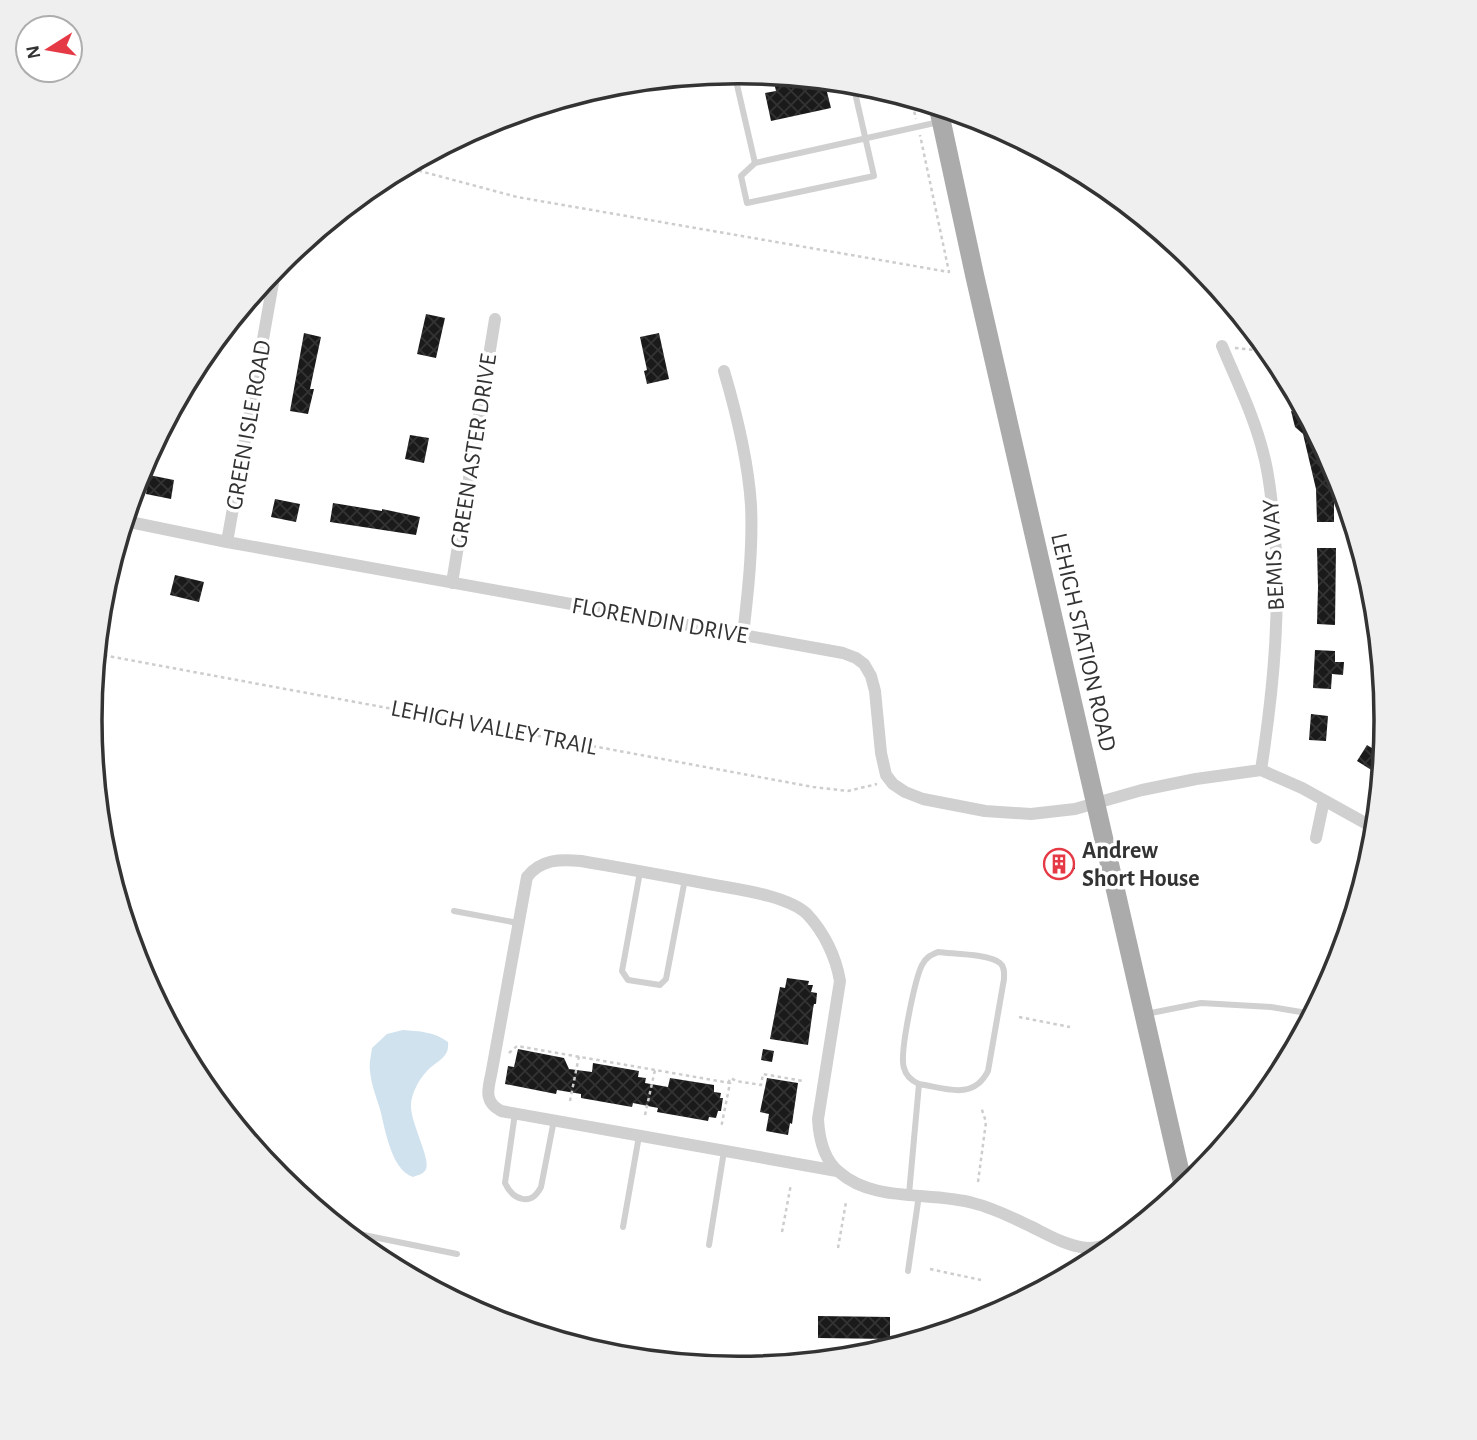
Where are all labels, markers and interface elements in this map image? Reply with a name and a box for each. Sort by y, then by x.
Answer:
north arrow [14,14,84,84]
text: N [23,44,44,60]
street label: GREEN ISLE ROAD [222,338,276,512]
street label: GREEN ASTER DRIVE [447,352,501,550]
street label: BEMIS WAY [1259,498,1289,611]
street label: LEHIGH STATION ROAD [1046,531,1120,754]
street label: FLORENDIN DRIVE [570,594,750,648]
street label: LEHIGH VALLEY TRAIL [389,696,599,760]
place label: Andrew Short House [1082,839,1200,891]
building icon: Andrew Short House [1042,847,1076,881]

